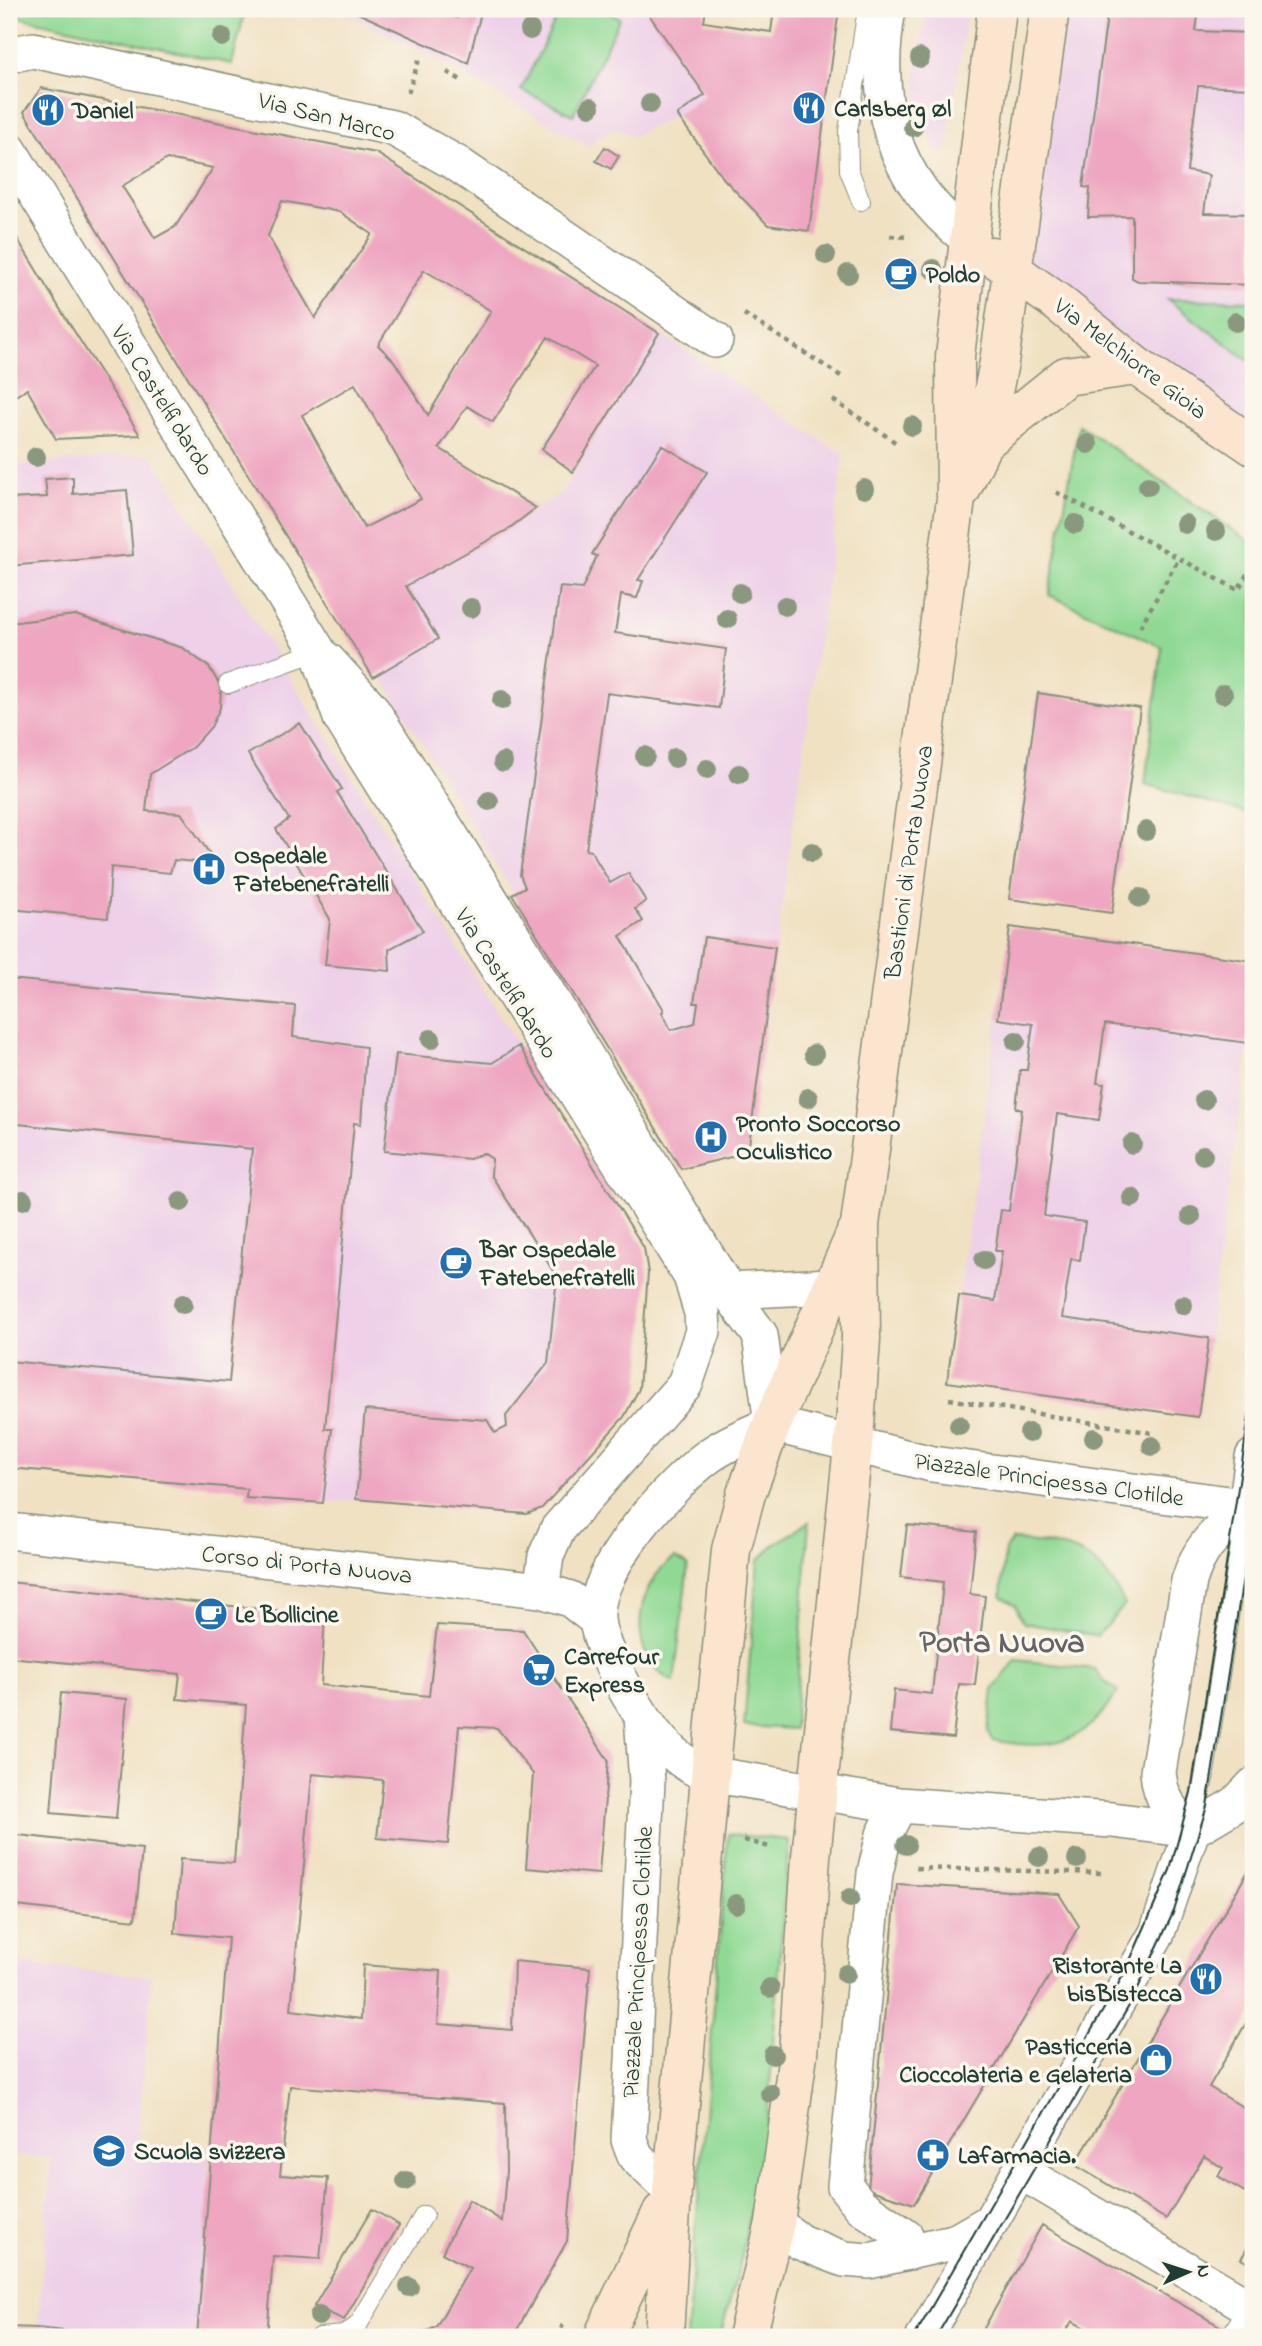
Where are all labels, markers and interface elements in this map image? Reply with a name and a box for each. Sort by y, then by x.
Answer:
street label: Via San Marco [253,84,399,152]
restaurant icon: Carlsberg Øl [790,89,828,127]
restaurant icon: Daniel [29,91,67,129]
place label: Carlsberg Øl [834,93,951,129]
place label: Daniel [71,95,134,130]
cafe icon: Poldo [882,255,920,293]
place label: Poldo [926,259,980,294]
street label: Via Melchiorre Gioia [1044,290,1214,430]
street label: Via Castelfidardo [100,318,221,484]
street label: Bastioni di Porta Nuova [877,743,944,983]
place label: Ospedale Fatebenefratelli [233,840,389,903]
hospital icon: Ospedale Fatebenefratelli [190,850,228,888]
street label: Via Castelfidardo [444,901,565,1067]
place label: Pronto Soccorso Oculistico [736,1108,901,1171]
hospital icon: Pronto Soccorso Oculistico [692,1118,730,1156]
place label: Bar Ospedale Fatebenefratelli [479,1234,635,1297]
cafe icon: Bar Ospedale Fatebenefratelli [437,1244,475,1282]
street label: Piazzale Principessa Clotilde [911,1445,1186,1518]
street label: Corso di Porta Nuova [200,1538,414,1595]
cafe icon: Le Bollicine [192,1595,230,1633]
place label: Le Bollicine [235,1599,340,1634]
district label: Porta Nuova [919,1621,1085,1668]
place label: Carrefour Express [564,1641,660,1704]
supermarket icon: Carrefour Express [520,1651,558,1689]
street label: Piazzale Principessa Clotilde [615,1825,664,2099]
place label: Ristorante La bisBistecca [1053,1950,1182,2013]
restaurant icon: Ristorante La bisBistecca [1187,1960,1225,1998]
place label: Pasticceria Cioccolateria e Gelateria [899,2031,1132,2094]
shop icon: Pasticceria Cioccolateria e Gelateria [1137,2041,1175,2079]
school or university icon: Scuola svizzera [90,2132,128,2170]
place label: Scuola svizzera [134,2136,286,2171]
pharmacy icon: Lafarmacia. [914,2136,952,2174]
place label: Lafarmacia. [958,2140,1076,2175]
north arrow [1154,2238,1224,2308]
text: N [1189,2264,1216,2279]

